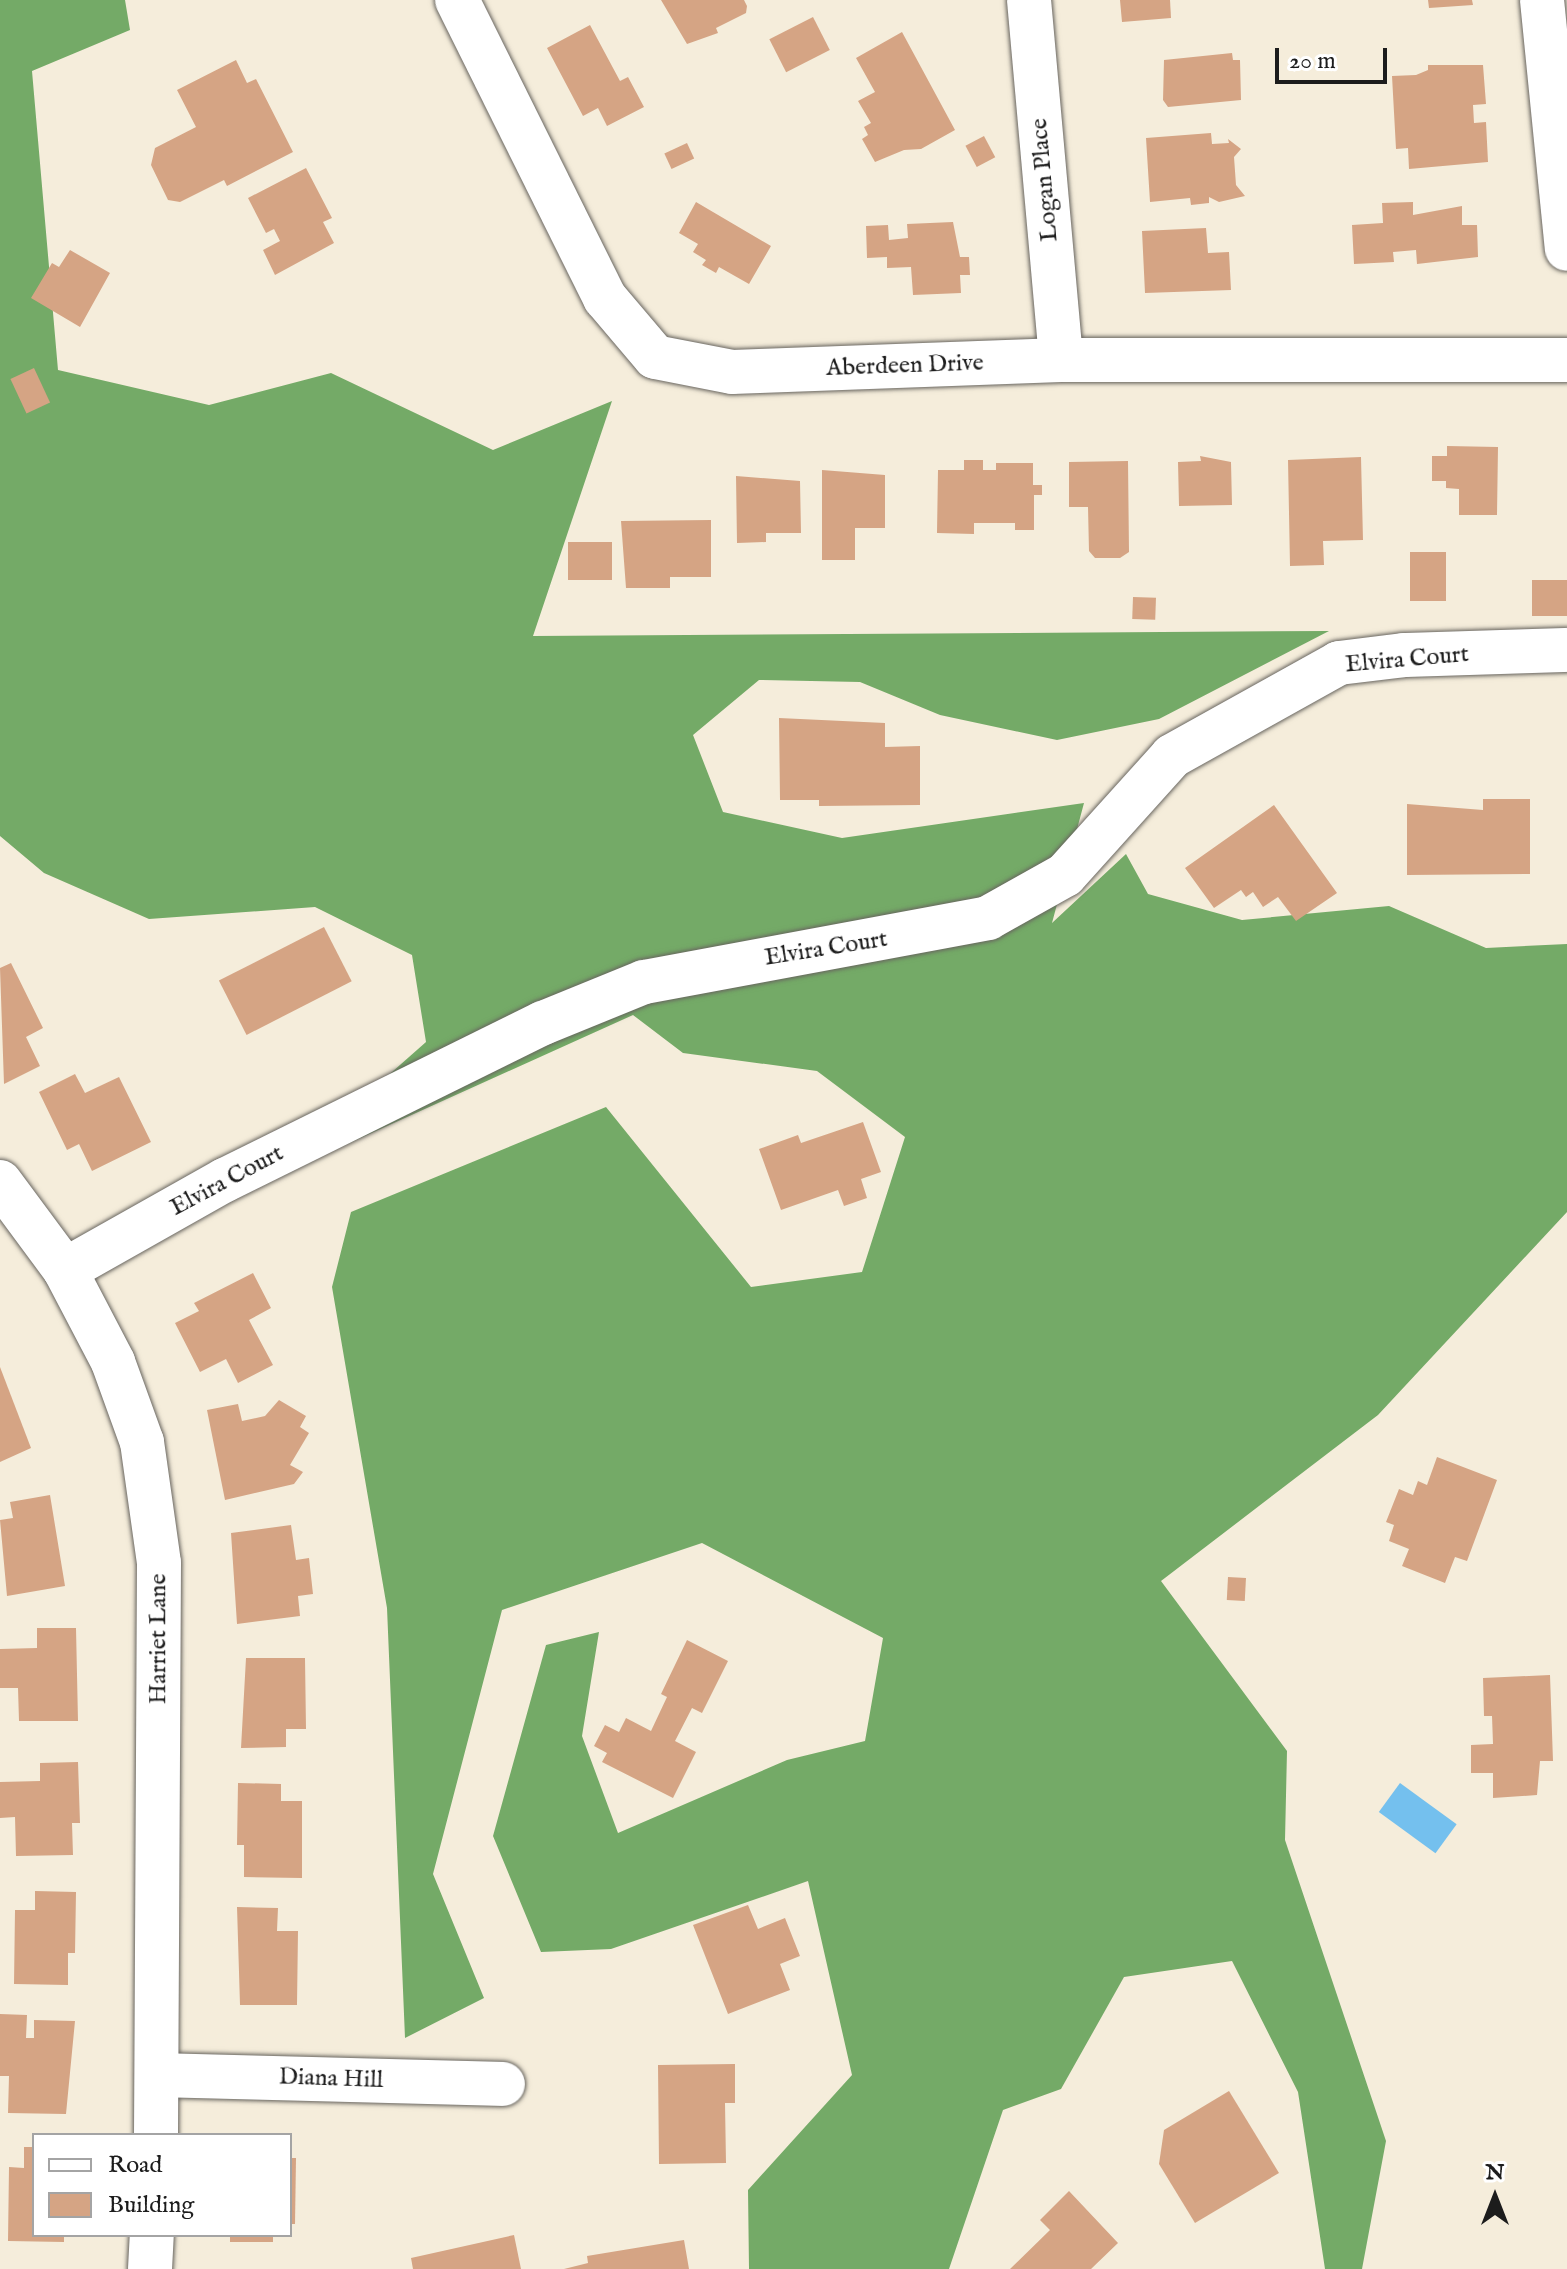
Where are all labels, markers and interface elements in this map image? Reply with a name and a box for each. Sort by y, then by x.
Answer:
scale bar [1279,32,1391,82]
text: 20 m [1289,46,1336,77]
street label: Logan Place [1025,117,1065,243]
street label: Aberdeen Drive [826,349,984,383]
street label: Elvira Court [1344,640,1470,680]
street label: Elvira Court [763,925,889,973]
street label: Elvira Court [166,1139,288,1223]
street label: Harriet Lane [145,1574,173,1704]
street label: Diana Hill [278,2063,384,2095]
legend [32,2133,292,2237]
text: Road [108,2150,162,2181]
north arrow [1455,2157,1535,2237]
text: N [1485,2159,1505,2187]
text: Building [108,2190,194,2221]

